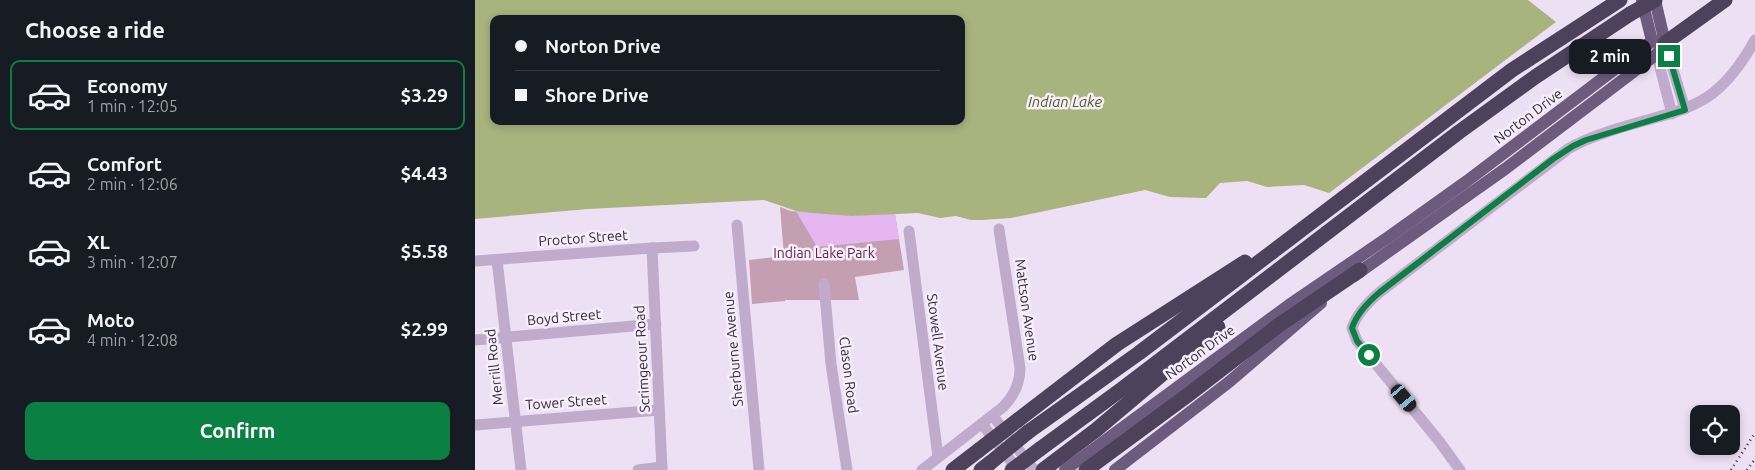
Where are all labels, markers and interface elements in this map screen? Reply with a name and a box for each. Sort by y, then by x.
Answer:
text: Choose a ride [25,17,165,42]
text: Norton Drive [545,35,661,57]
callout: 2 min [1569,38,1651,74]
route end [1658,45,1680,67]
text: 2 min [1590,47,1630,65]
icon: car [27,73,72,118]
text: Economy [87,75,168,97]
text: $3.29 [400,84,448,106]
text: Shore Drive [545,84,649,106]
street label: Norton Drive [1491,85,1565,147]
water label: Indian Lake [1028,93,1102,110]
text: 1 min · 12:05 [87,97,178,115]
icon: car [27,151,72,196]
text: Comfort [87,153,162,175]
text: $4.43 [400,162,448,184]
text: 2 min · 12:06 [87,175,178,193]
street label: Proctor Street [538,227,629,249]
icon: car [27,229,72,274]
text: XL [87,231,110,253]
text: $5.58 [400,240,448,262]
park label: Indian Lake Park [773,245,875,261]
text: 3 min · 12:07 [87,253,178,271]
street label: Mattson Avenue [1012,258,1042,362]
street label: Sherburne Avenue [720,291,746,407]
street label: Stowell Avenue [924,293,952,391]
street label: Scrimgeour Road [631,305,653,413]
street label: Boyd Street [526,306,602,328]
icon: car [27,307,72,352]
text: Moto [87,309,135,331]
text: $2.99 [400,318,448,340]
street label: Norton Drive [1162,322,1238,382]
street label: Merrill Road [482,328,506,406]
text: 4 min · 12:08 [87,331,178,349]
street label: Clason Road [836,336,862,414]
route start [1358,344,1380,366]
car [1388,382,1419,414]
street label: Tower Street [525,391,608,413]
button: Confirm [25,402,450,460]
map controls [1690,405,1740,455]
button: locate [1690,405,1740,455]

